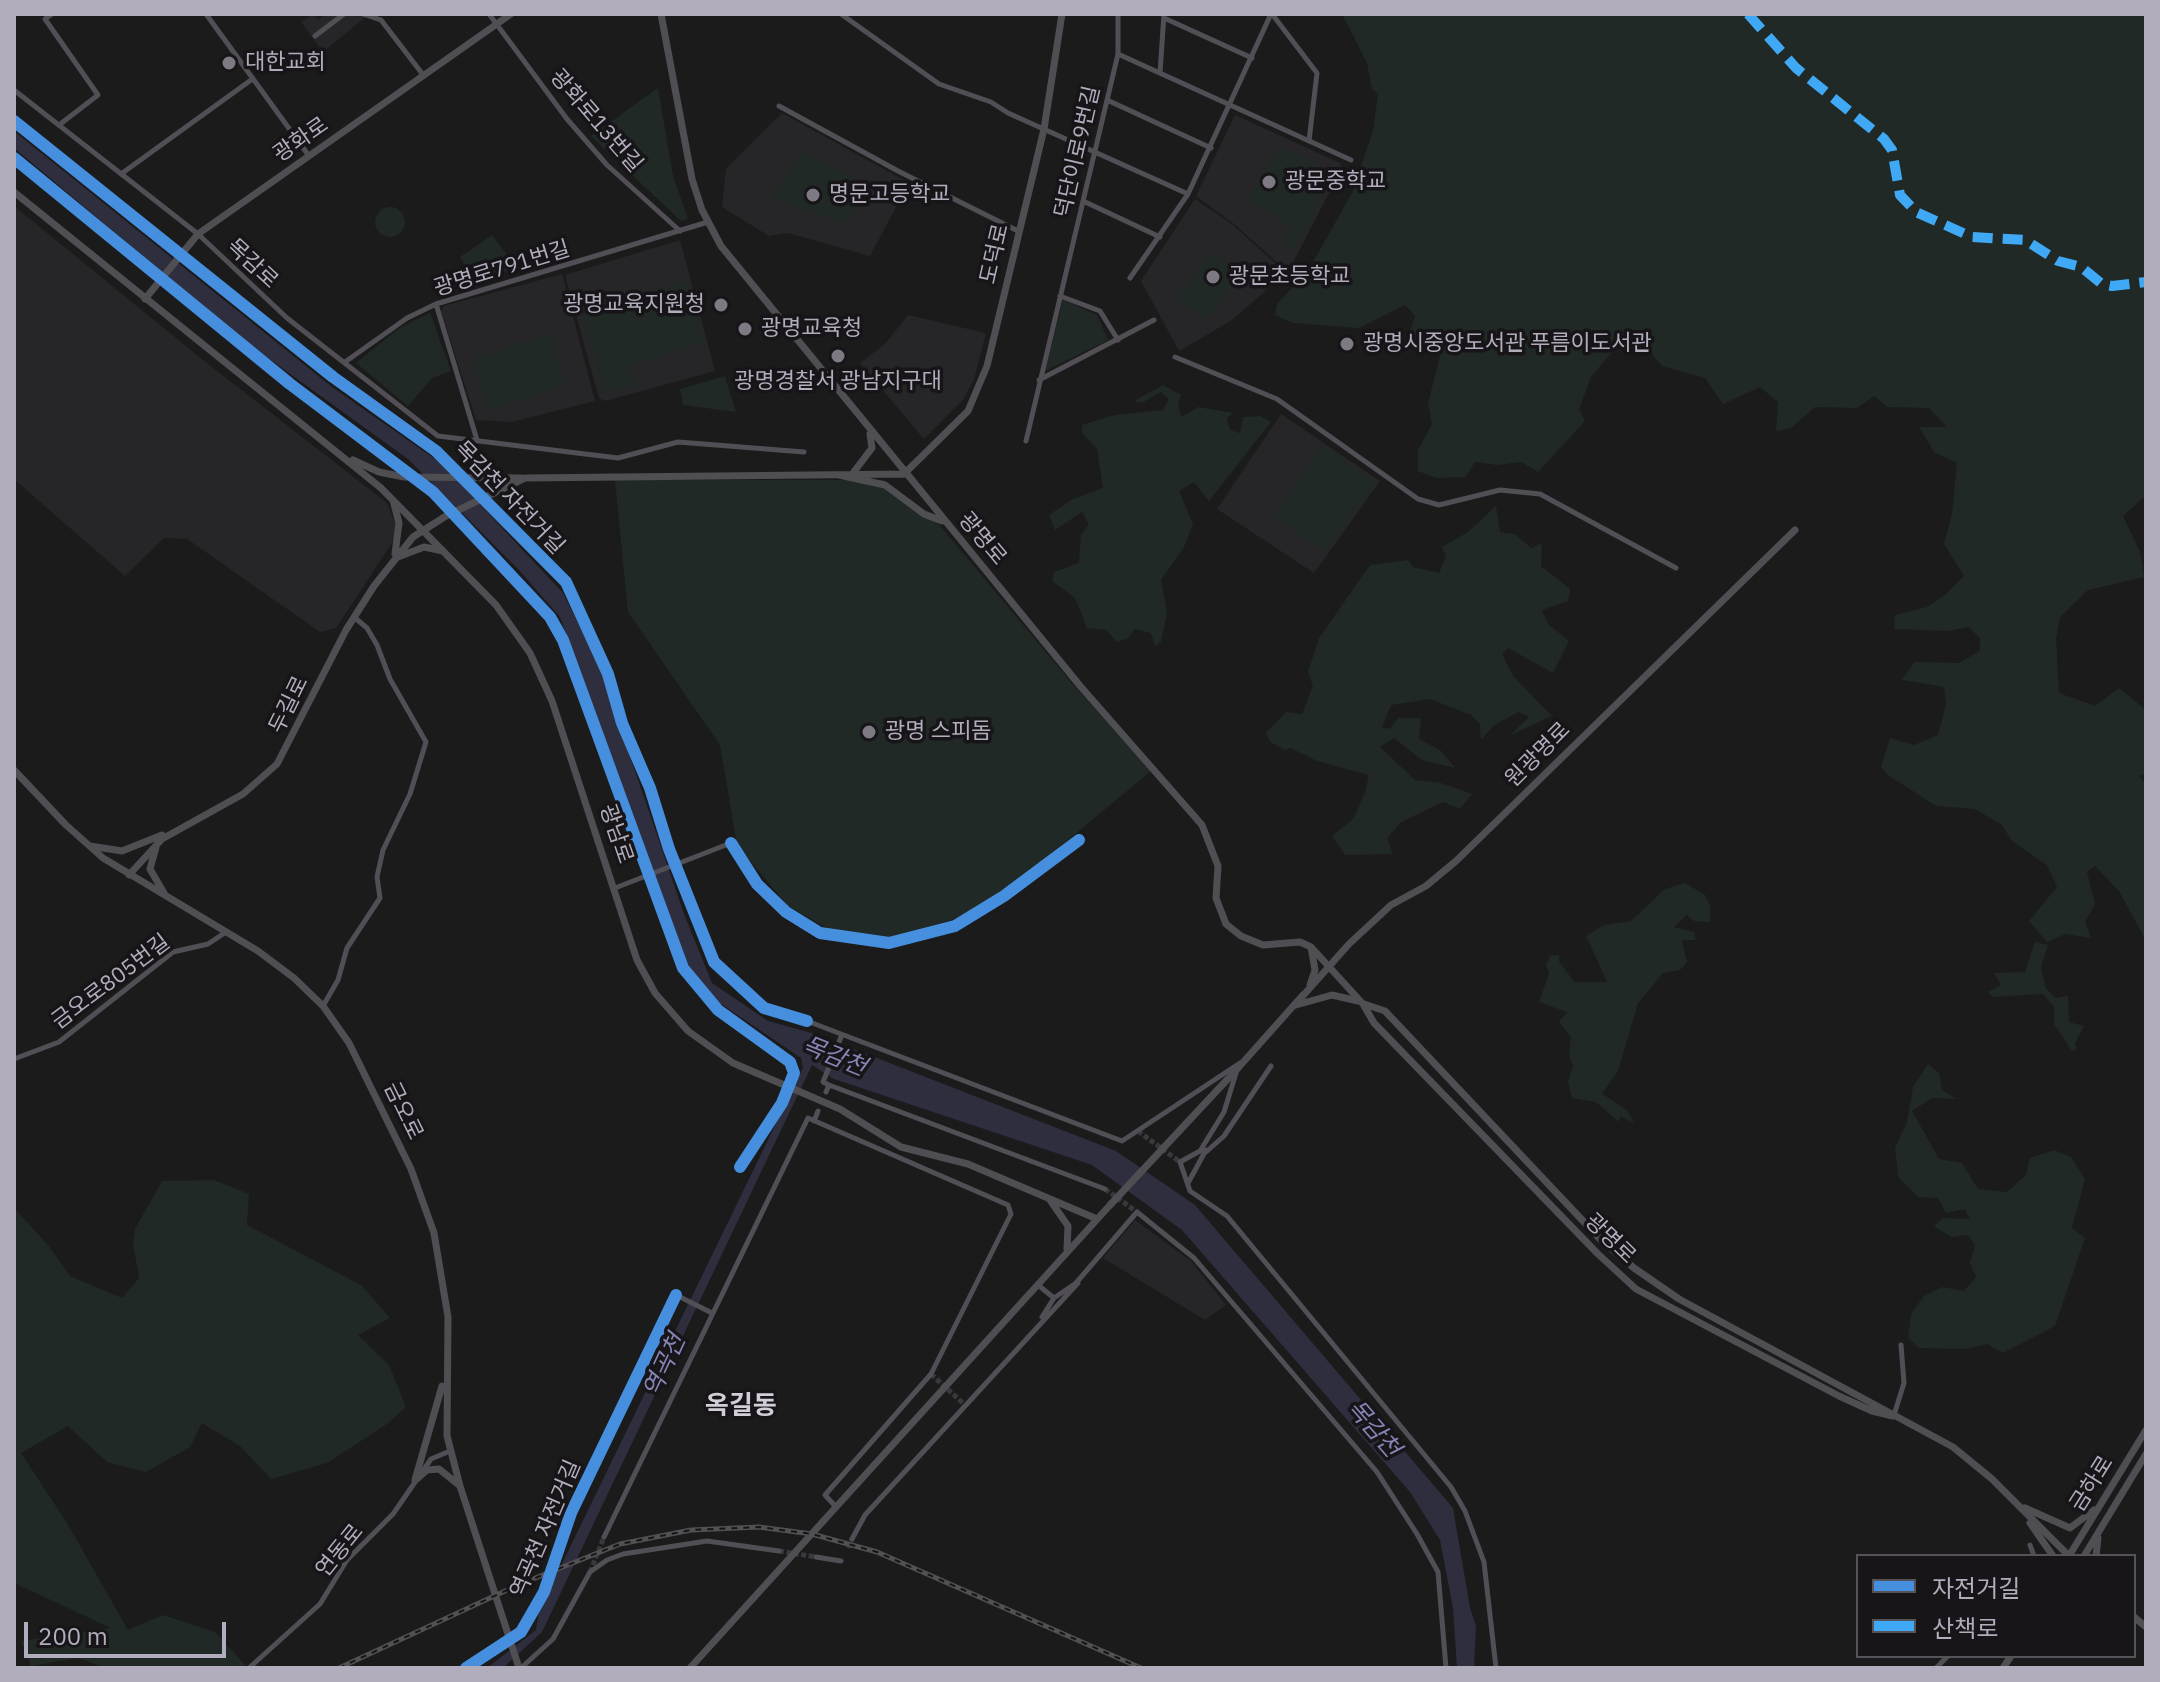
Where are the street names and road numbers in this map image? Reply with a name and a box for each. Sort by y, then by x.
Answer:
street label: 광화로13번길 [544,64,648,178]
street label: 덕단이로9번길 [1050,83,1106,221]
street label: 광화로 [269,112,333,168]
street label: 도덕로 [975,221,1015,287]
street label: 목감로 [221,234,283,294]
street label: 광명로791번길 [431,236,573,302]
street label: 목감천 자전거길 [448,436,570,560]
street label: 광명로 [952,507,1012,571]
street label: 두길로 [264,672,314,738]
street label: 원광명로 [1500,717,1576,793]
street label: 광남로 [594,801,638,867]
street label: 금오로805번길 [47,929,175,1035]
street label: 금오로 [378,1078,428,1144]
street label: 광명로 [1579,1208,1641,1270]
street label: 금하로 [2065,1451,2119,1517]
street label: 역곡천 자전거길 [505,1456,587,1602]
street label: 연동로 [311,1519,369,1583]

